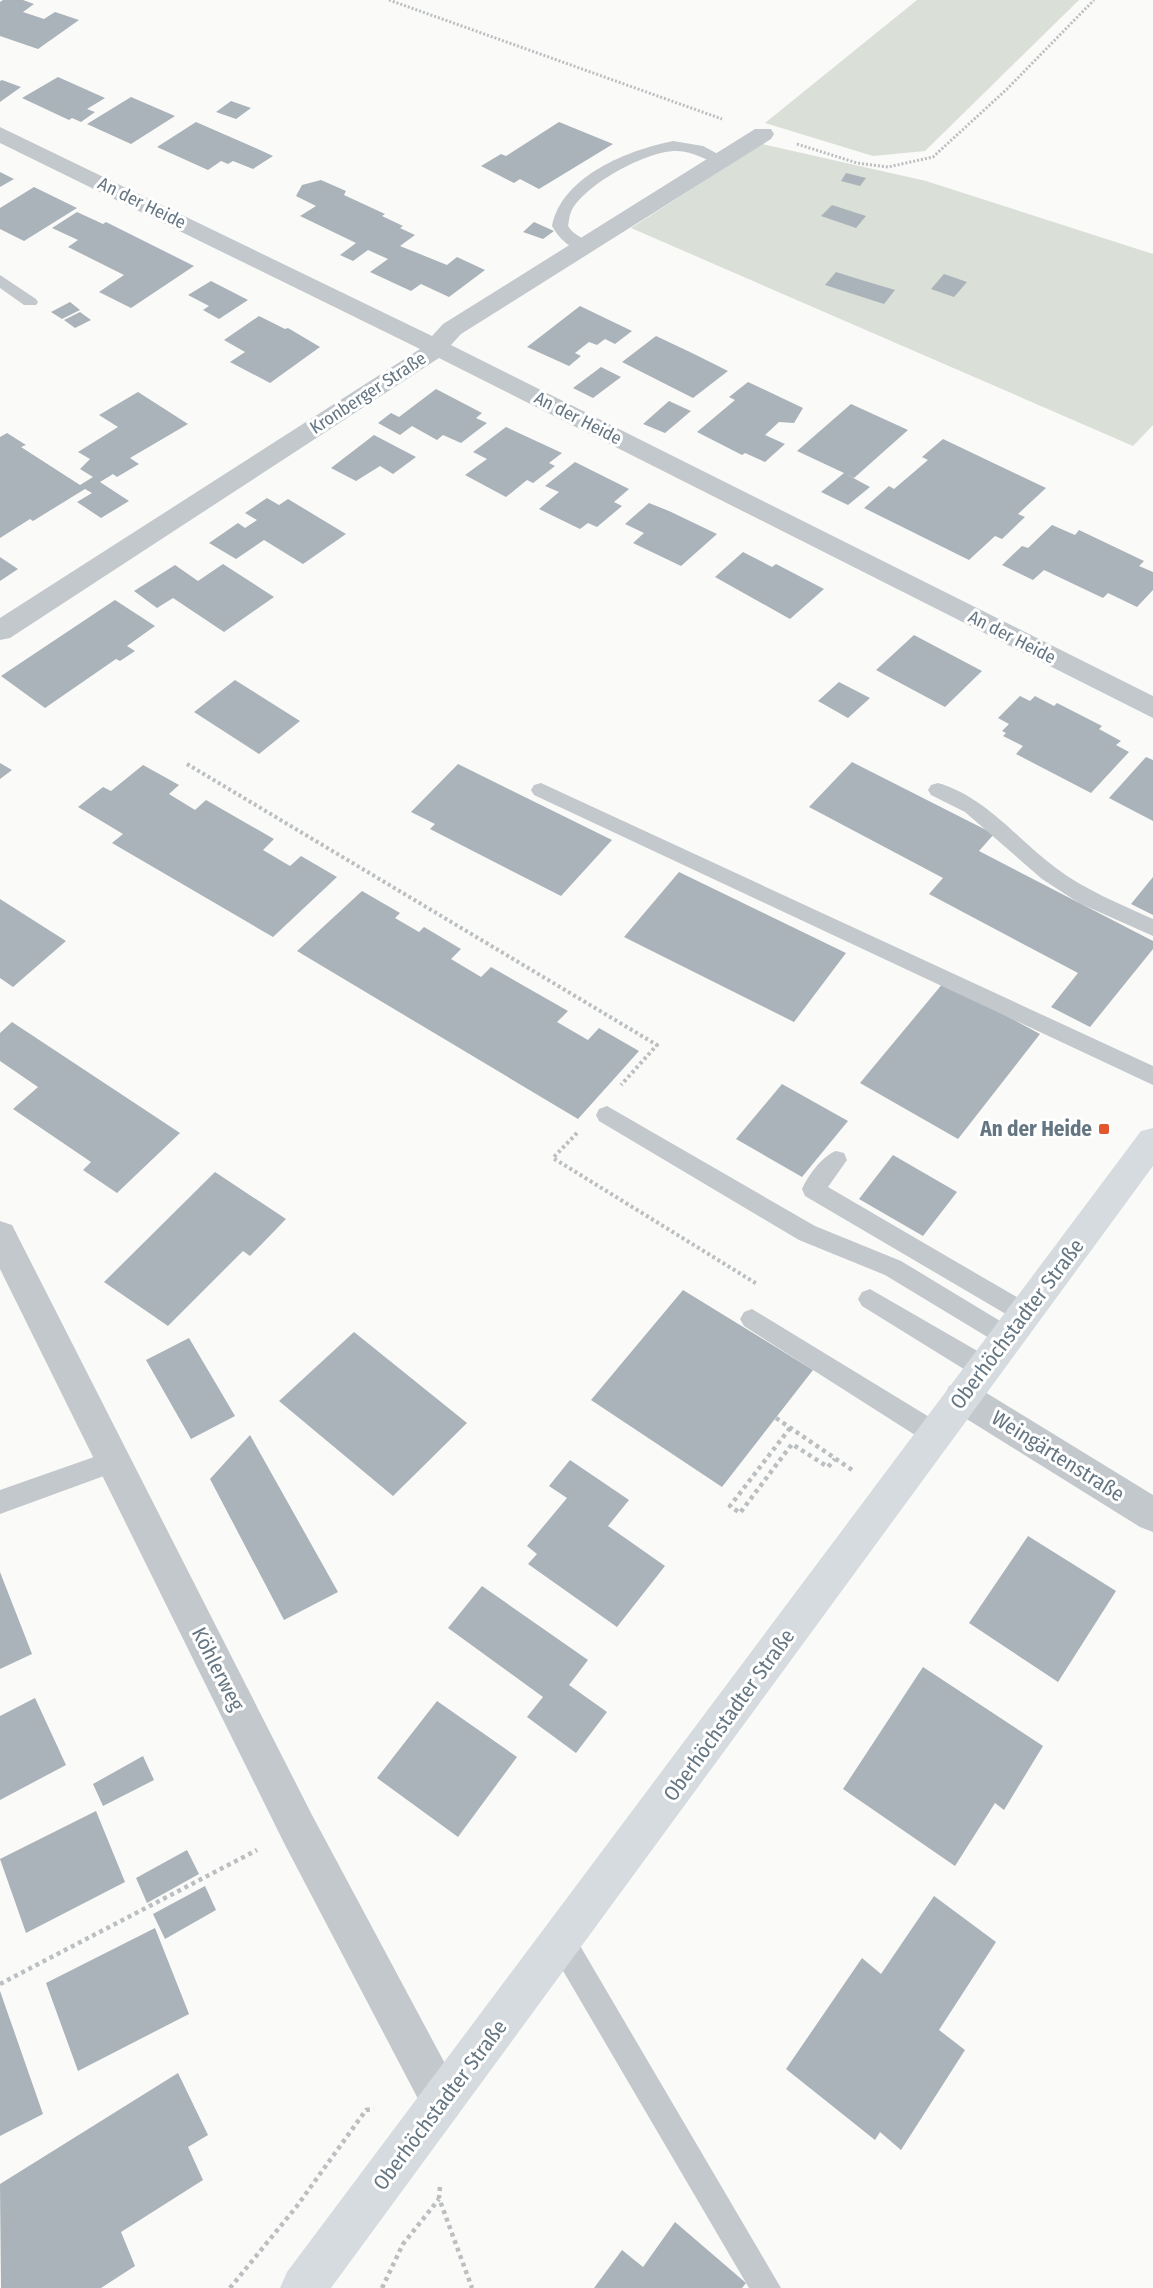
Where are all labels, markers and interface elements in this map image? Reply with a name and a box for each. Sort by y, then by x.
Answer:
street label: An der Heide [94,172,190,234]
street label: Kronberger Straße [306,347,430,439]
street label: An der Heide [531,387,625,449]
street label: An der Heide [965,606,1059,668]
place label: An der Heide [979,1116,1092,1142]
marker: An der Heide [1097,1122,1111,1136]
street label: Oberhöchstadter Straße [944,1234,1090,1414]
street label: Weingärtenstraße [987,1405,1129,1507]
street label: Köhlerweg [186,1623,250,1715]
street label: Oberhöchstadter Straße [658,1624,800,1806]
street label: Oberhöchstadter Straße [367,2015,513,2195]

